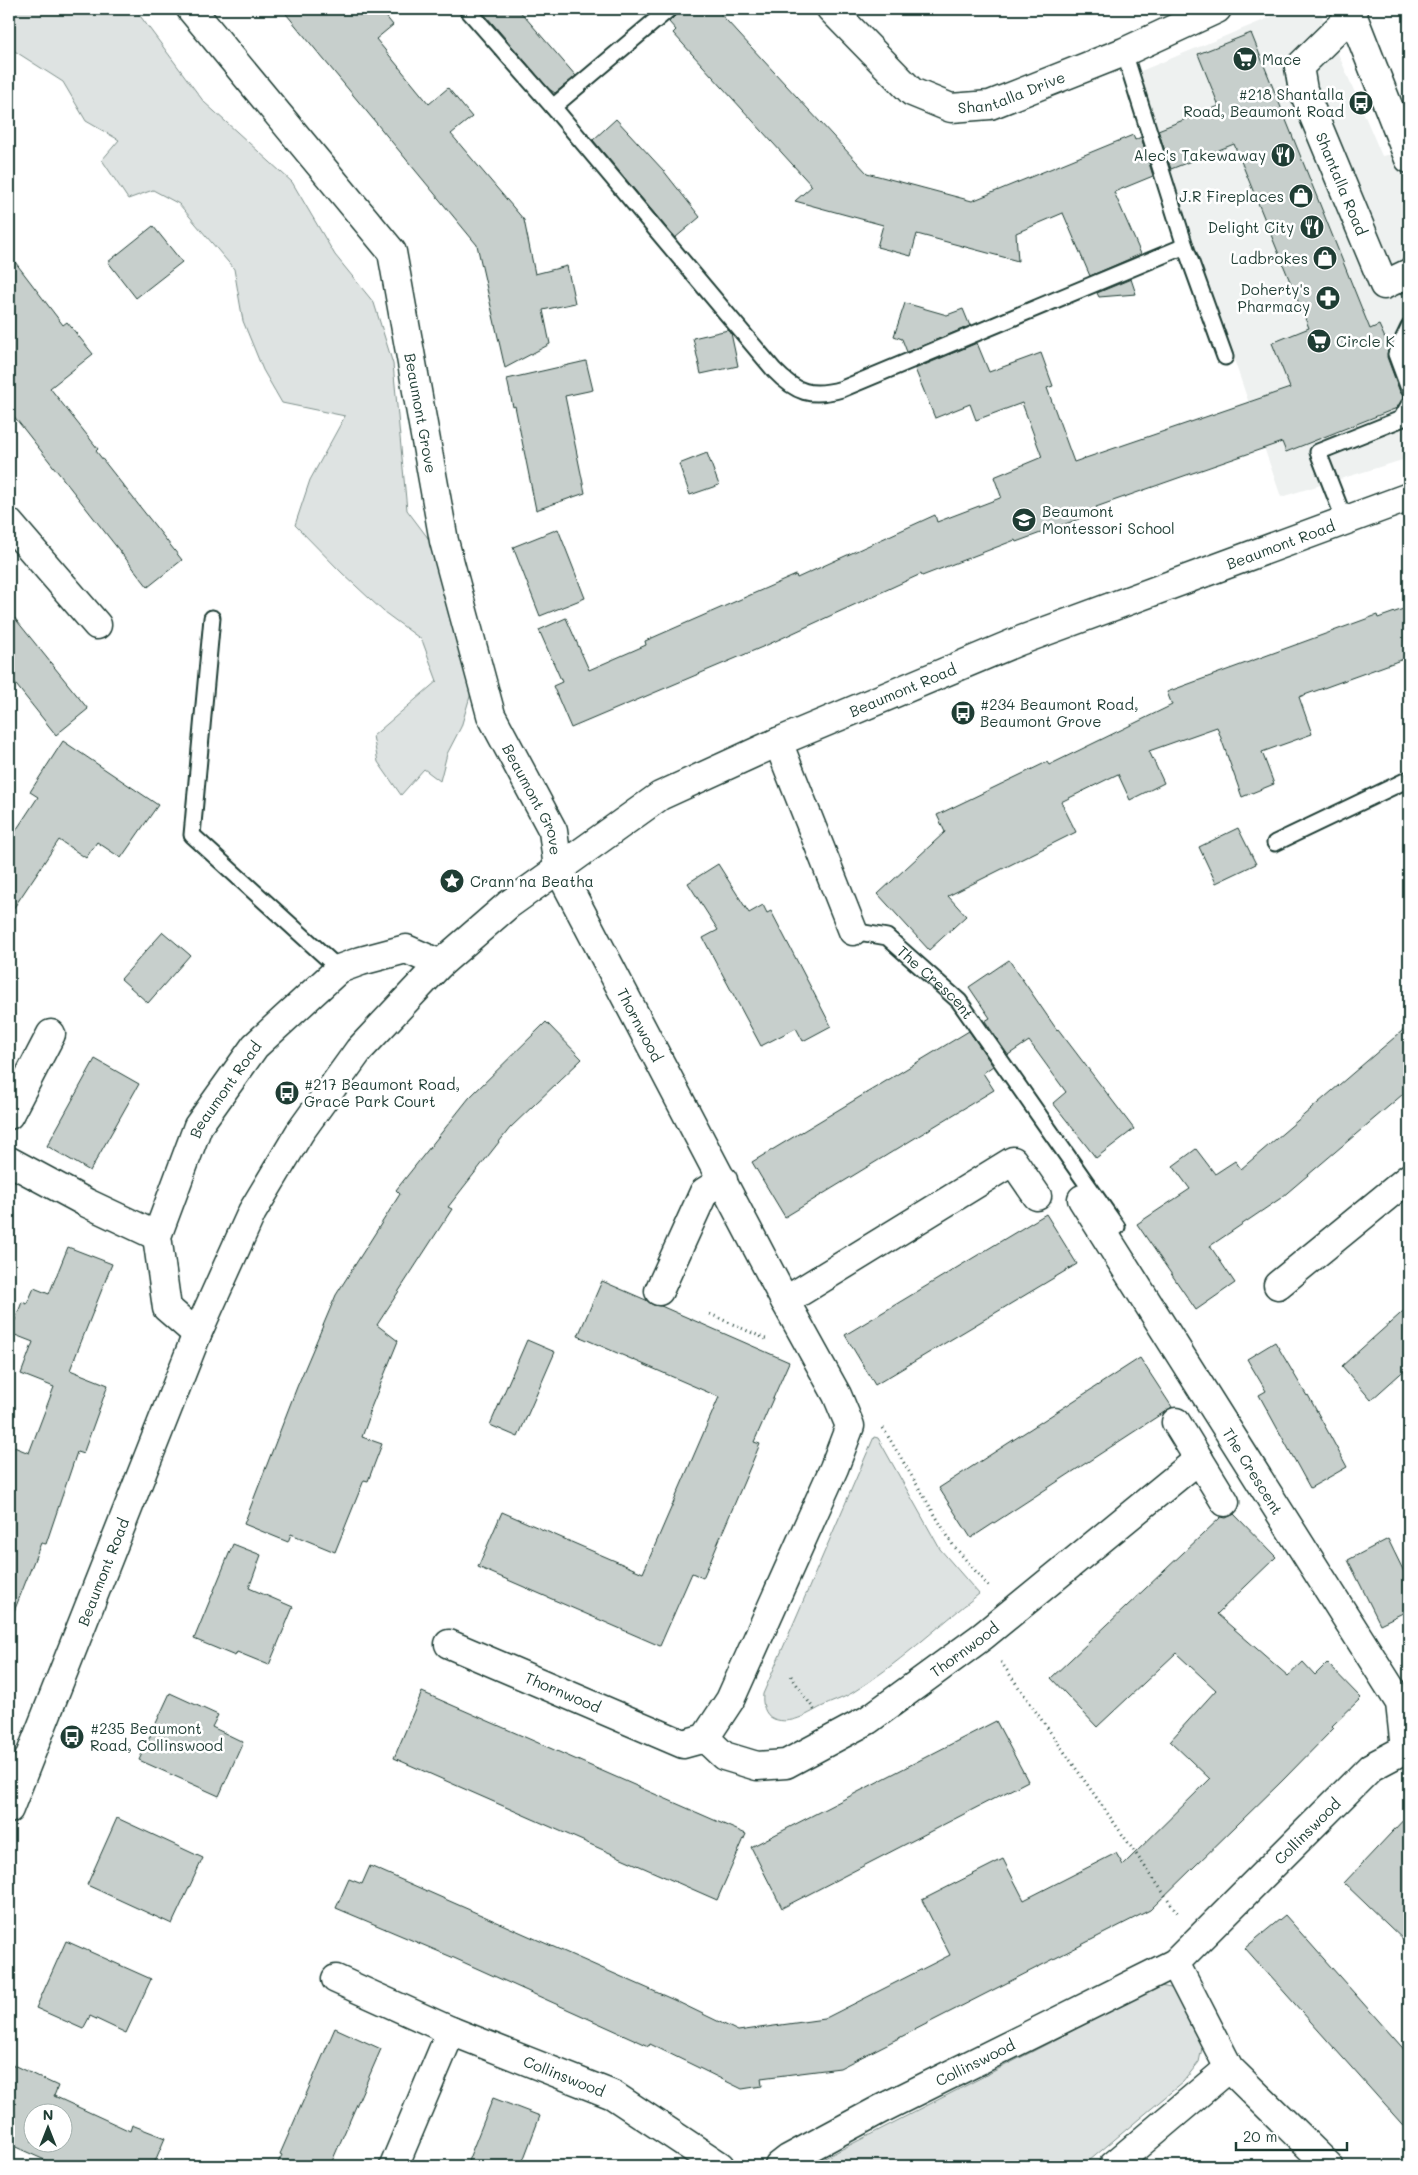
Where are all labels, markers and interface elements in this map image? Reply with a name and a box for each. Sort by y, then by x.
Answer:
supermarket icon: Mace [1232,46,1258,72]
place label: Mace [1262,49,1301,69]
street label: Shantalla Drive [957,66,1068,117]
place label: #218 Shantalla Road, Beaumont Road [1183,84,1344,121]
bus stop icon: #218 Shantalla Road, Beaumont Road [1348,90,1374,116]
street label: Shantalla Road [1312,129,1372,238]
restaurant icon: Alec's Takewaway [1270,142,1296,168]
place label: Alec's Takewaway [1134,145,1266,165]
shop icon: J.R Fireplaces [1288,183,1314,209]
place label: J.R Fireplaces [1179,186,1284,206]
restaurant icon: Delight City [1299,214,1325,240]
place label: Delight City [1208,217,1294,237]
shop icon: Ladbrokes [1312,245,1338,271]
place label: Ladbrokes [1231,248,1308,268]
place label: Doherty's Pharmacy [1238,279,1310,316]
pharmacy icon: Doherty's Pharmacy [1315,285,1341,311]
supermarket icon: Circle K [1306,328,1332,354]
place label: Circle K [1336,331,1395,351]
street label: Beaumont Grove [400,351,442,475]
place label: Beaumont Montessori School [1042,501,1175,538]
school or university icon: Beaumont Montessori School [1011,507,1037,533]
street label: Beaumont Road [1223,515,1338,574]
street label: Beaumont Road [846,659,959,721]
place label: #234 Beaumont Road, Beaumont Grove [980,694,1139,731]
bus stop icon: #234 Beaumont Road, Beaumont Grove [950,700,976,726]
street label: Beaumont Grove [498,740,566,856]
place icon: Crann na Beatha [439,868,465,894]
place label: Crann na Beatha [470,871,594,891]
street label: The Crescent [893,941,978,1023]
street label: Thornwood [613,984,668,1065]
street label: Beaumont Road [184,1037,266,1141]
place label: #217 Beaumont Road, Grace Park Court [304,1074,460,1111]
bus stop icon: #217 Beaumont Road, Grace Park Court [274,1080,300,1106]
street label: The Crescent [1218,1424,1288,1518]
street label: Beaumont Road [73,1515,133,1629]
street label: Thornwood [926,1617,1003,1682]
street label: Thornwood [522,1667,604,1717]
place label: #235 Beaumont Road, Collinswood [90,1718,223,1755]
bus stop icon: #235 Beaumont Road, Collinswood [59,1724,85,1750]
street label: Collinswood [1269,1793,1345,1869]
street label: Collinswood [932,2034,1018,2090]
street label: Collinswood [520,2051,608,2101]
north arrow [22,2102,72,2152]
text: N [43,2105,53,2124]
scale bar [1236,2120,1347,2152]
text: 20 m [1243,2126,1277,2146]

